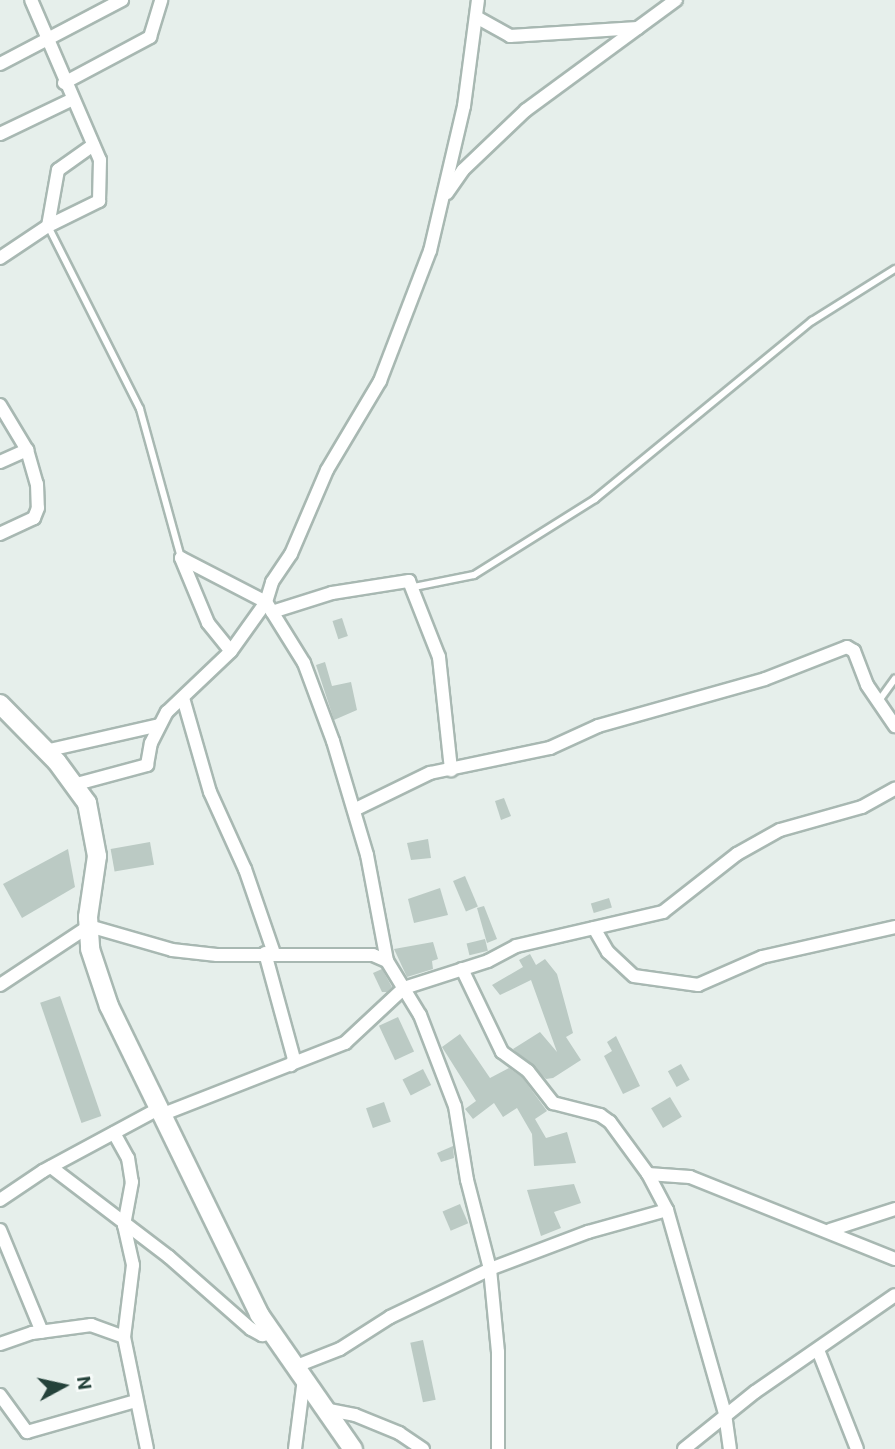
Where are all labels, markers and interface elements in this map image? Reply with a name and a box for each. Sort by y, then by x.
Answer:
north arrow [28,1351,98,1421]
text: N [72,1375,97,1391]

